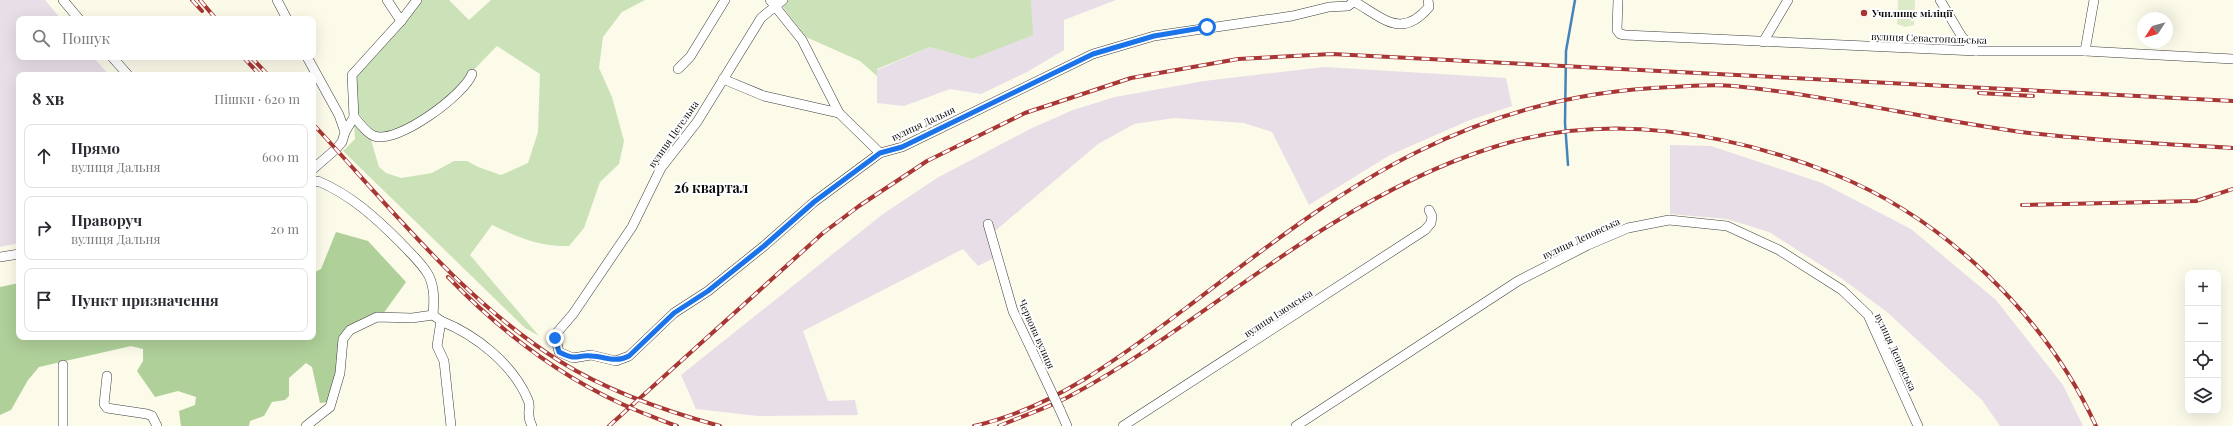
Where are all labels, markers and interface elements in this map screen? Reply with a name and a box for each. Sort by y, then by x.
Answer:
place label: Училище міліції [1871,6,1953,20]
marker: Училище міліції [1859,8,1869,18]
north arrow [2137,12,2173,48]
search box [16,16,316,60]
route start [1198,18,1216,36]
icon: search [30,27,52,49]
text: Пошук [62,28,110,48]
street label: вулиця Севастопольська [1871,29,1987,47]
text: 8 хв [32,87,64,109]
text: Пішки · 620 m [214,90,300,107]
street label: вулиця Цегельна [645,98,701,170]
street label: вулиця Дальня [889,102,958,144]
text: Прямо [71,138,120,158]
icon: ahead [33,145,55,167]
text: 600 m [262,148,299,165]
text: вулиця Дальня [71,158,160,175]
district label: 26 квартал [674,178,749,197]
text: Праворуч [71,210,142,230]
street label: вулиця Деповська [1540,214,1622,262]
icon: right [33,217,55,239]
text: 20 m [270,220,299,237]
text: вулиця Дальня [71,230,160,247]
map controls [2185,270,2221,414]
button: + [2185,270,2221,306]
street label: вулиця Ізюмська [1241,286,1315,340]
icon: arrive [33,289,55,311]
text: Пункт призначення [71,290,219,310]
street label: Червона вулиця [1015,297,1059,372]
button: − [2185,306,2221,342]
street label: вулиця Деповська [1872,311,1920,393]
route end [546,329,564,347]
button: locate [2185,342,2221,378]
button: layers [2185,378,2221,414]

